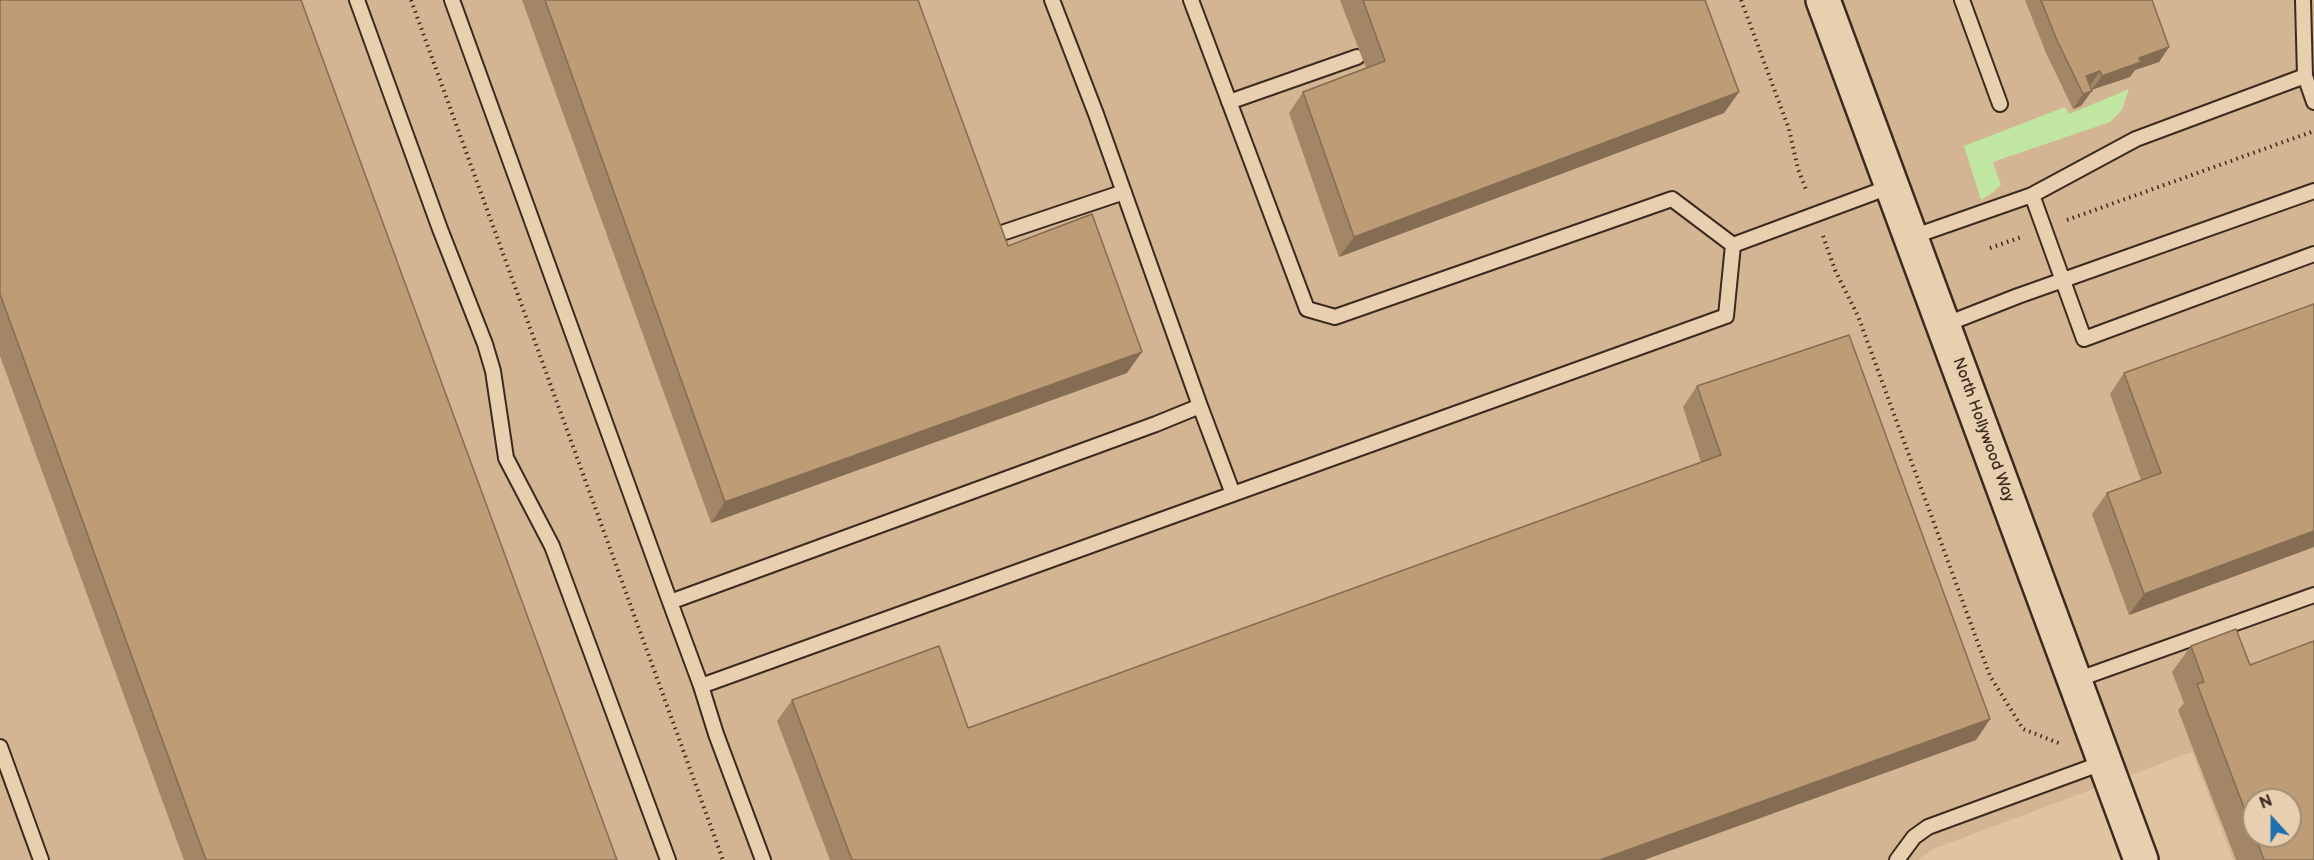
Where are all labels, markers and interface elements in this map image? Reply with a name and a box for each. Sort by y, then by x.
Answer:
street label: North Hollywood Way [1948,355,2018,505]
north arrow [2242,788,2302,848]
text: N [2257,792,2275,814]

